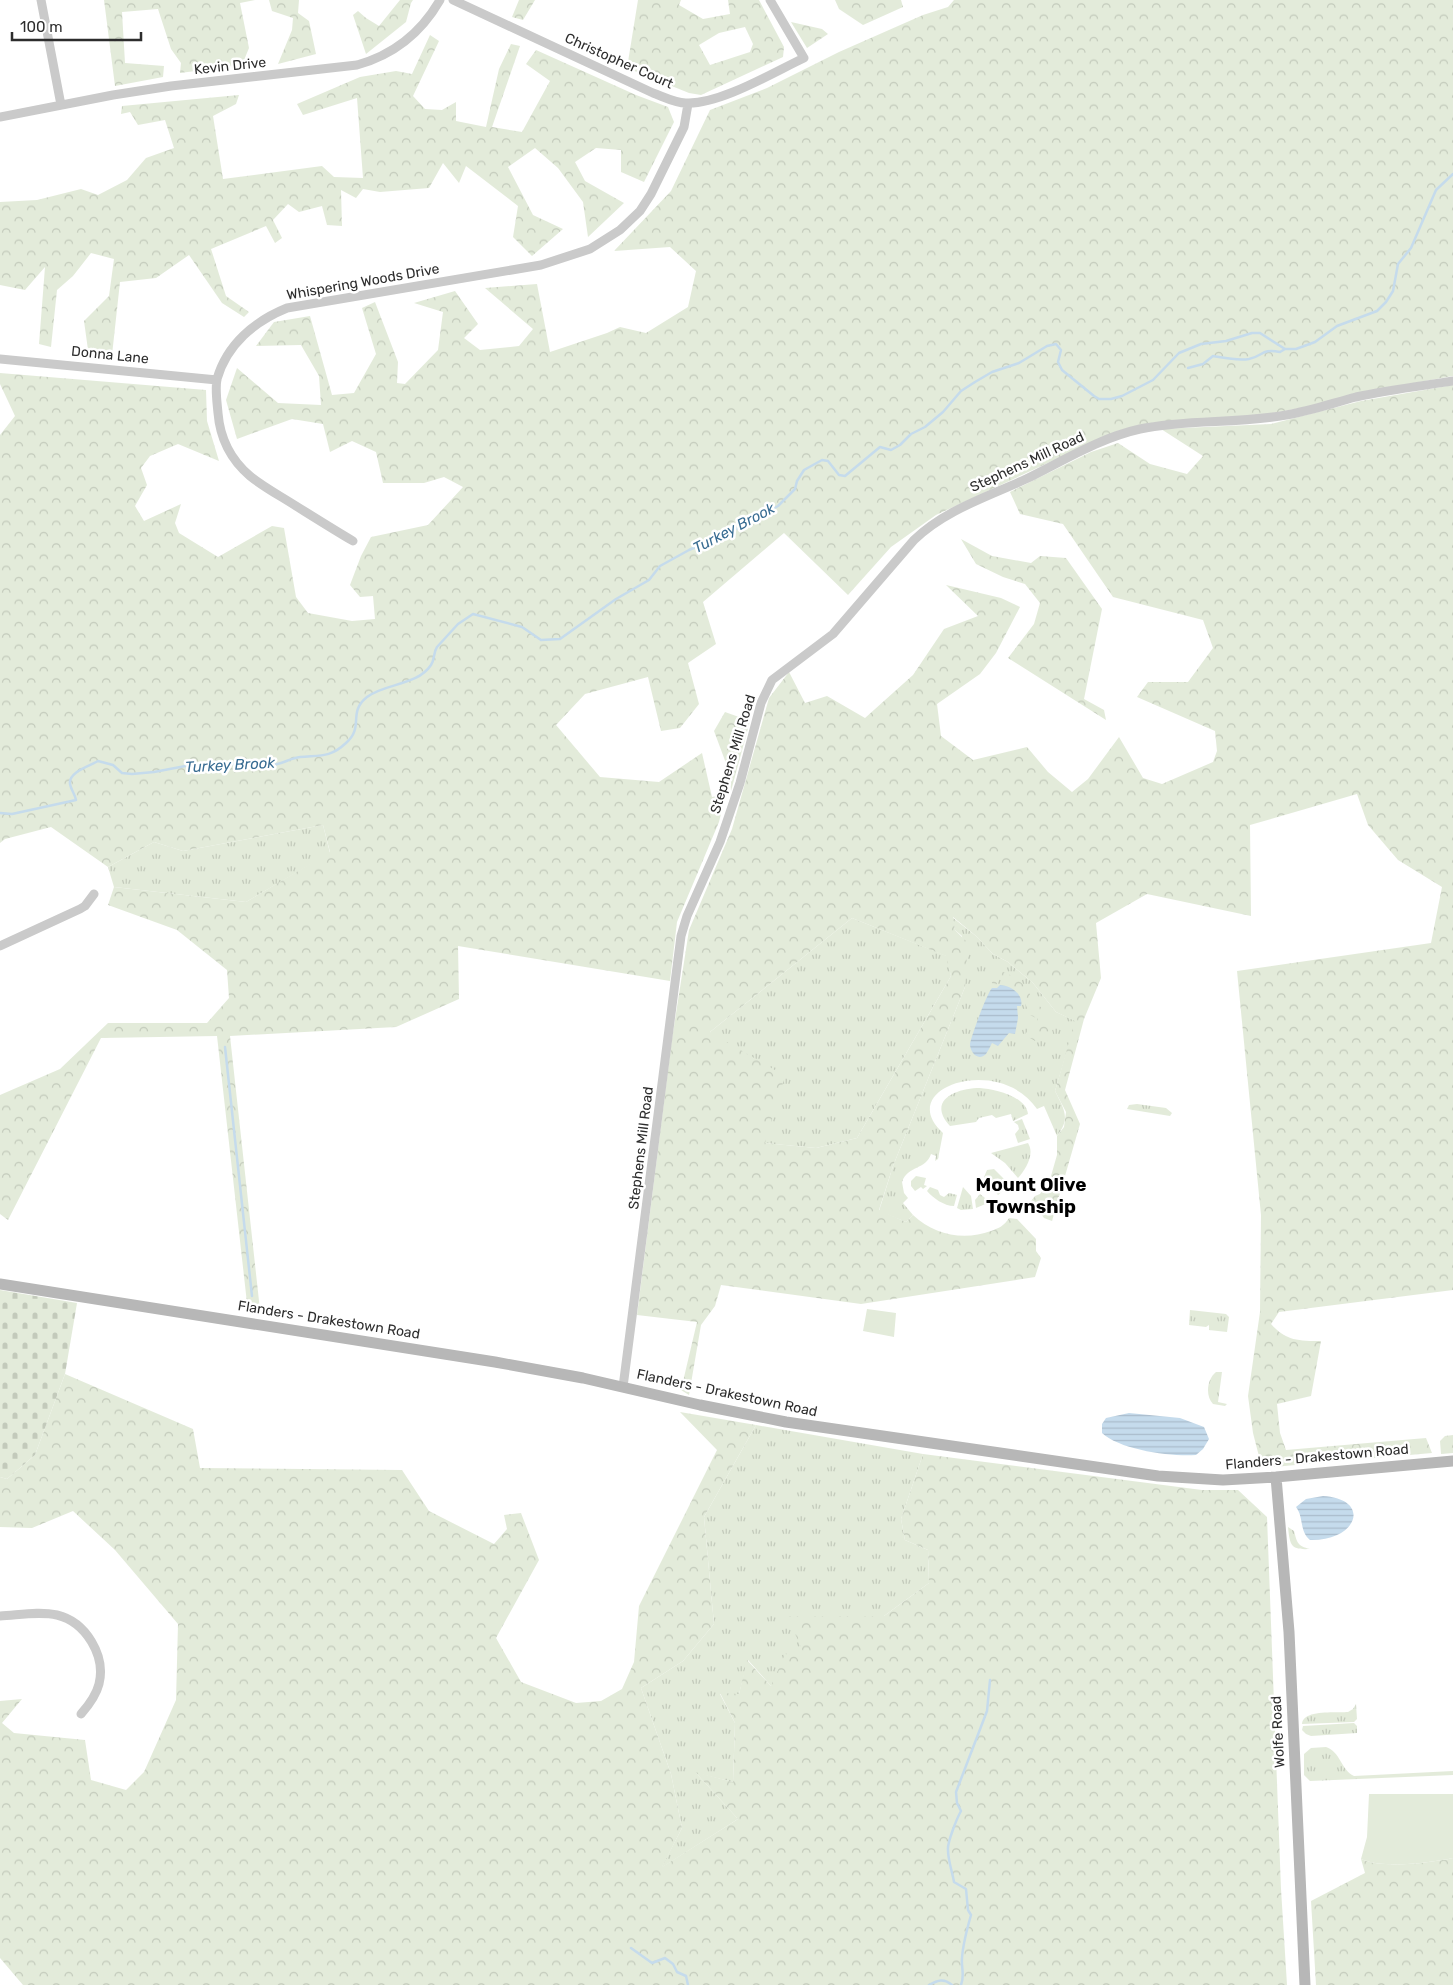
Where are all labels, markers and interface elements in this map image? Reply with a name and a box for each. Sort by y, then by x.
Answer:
scale bar [12,10,141,42]
text: 100 m [20,18,62,36]
street label: Christopher Court [562,29,676,93]
street label: Kevin Drive [193,54,267,78]
street label: Whispering Woods Drive [285,260,441,304]
street label: Donna Lane [70,342,150,368]
street label: Stephens Mill Road [967,428,1087,496]
water label: Turkey Brook [690,499,778,557]
street label: Stephens Mill Road [707,692,759,816]
water label: Turkey Brook [185,754,276,776]
street label: Stephens Mill Road [625,1086,657,1210]
district label: Mount Olive Township [975,1173,1087,1218]
street label: Flanders - Drakestown Road [237,1297,421,1343]
street label: Flanders - Drakestown Road [635,1366,819,1420]
street label: Flanders - Drakestown Road [1225,1441,1409,1473]
street label: Wolfe Road [1268,1696,1288,1768]

